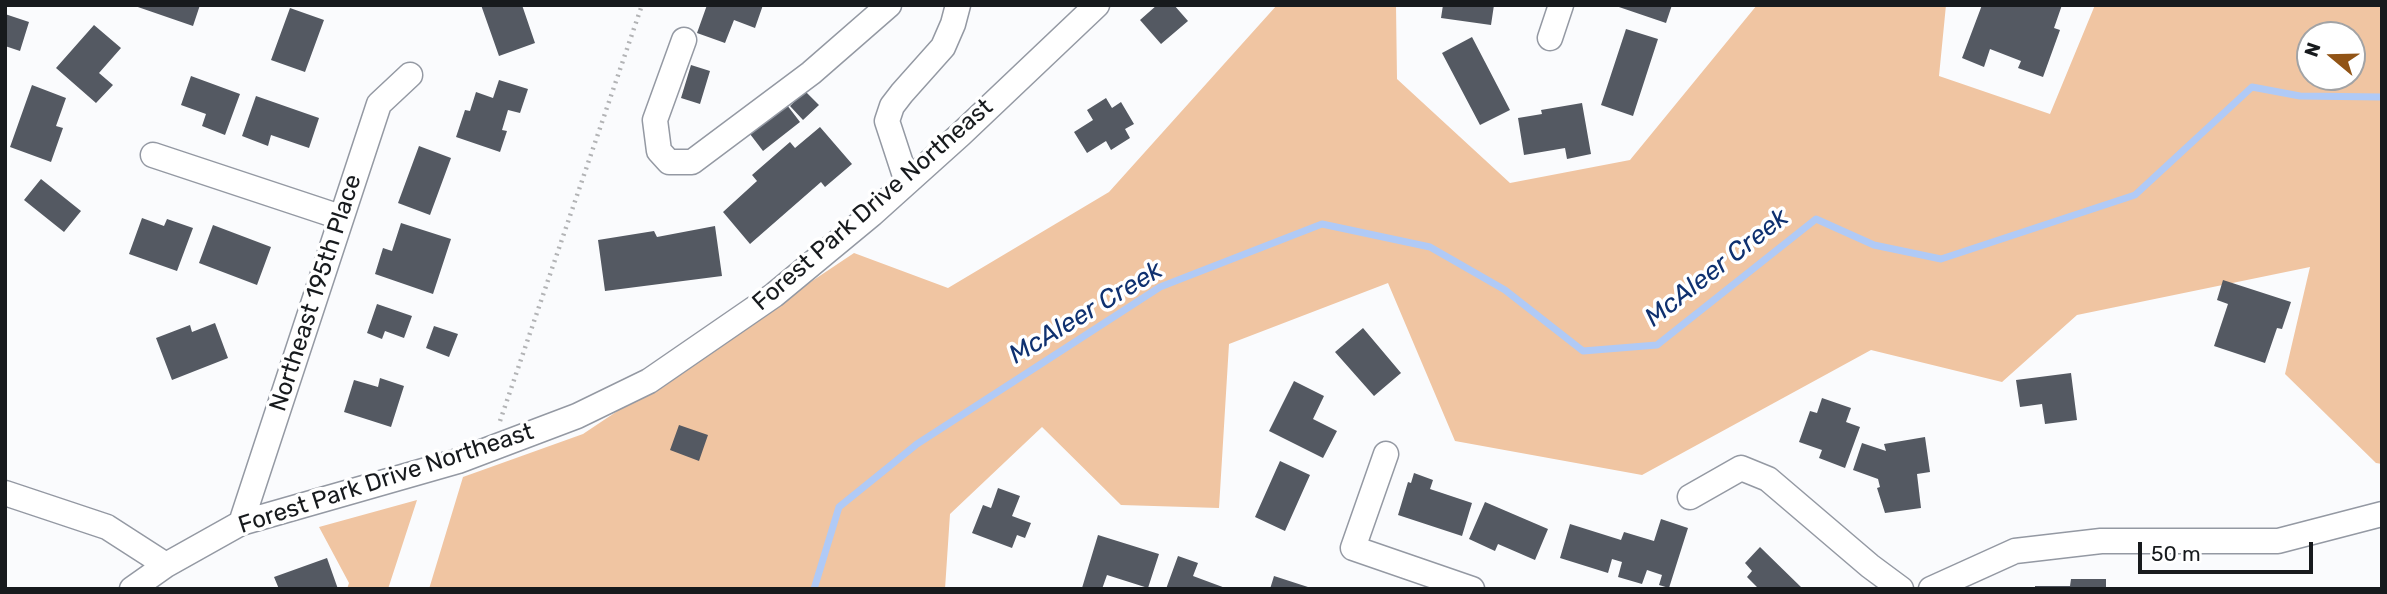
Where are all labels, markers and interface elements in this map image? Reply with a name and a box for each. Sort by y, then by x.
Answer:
north arrow [2296,21,2366,91]
text: N [2299,39,2326,60]
street label: Forest Park Drive Northeast [747,93,999,317]
street label: Northeast 195th Place [264,171,368,415]
water label: McAleer Creek [1639,202,1795,334]
water label: McAleer Creek [1003,255,1169,371]
street label: Forest Park Drive Northeast [235,418,537,540]
scale bar [2142,528,2317,572]
text: 50 m [2151,541,2201,566]

